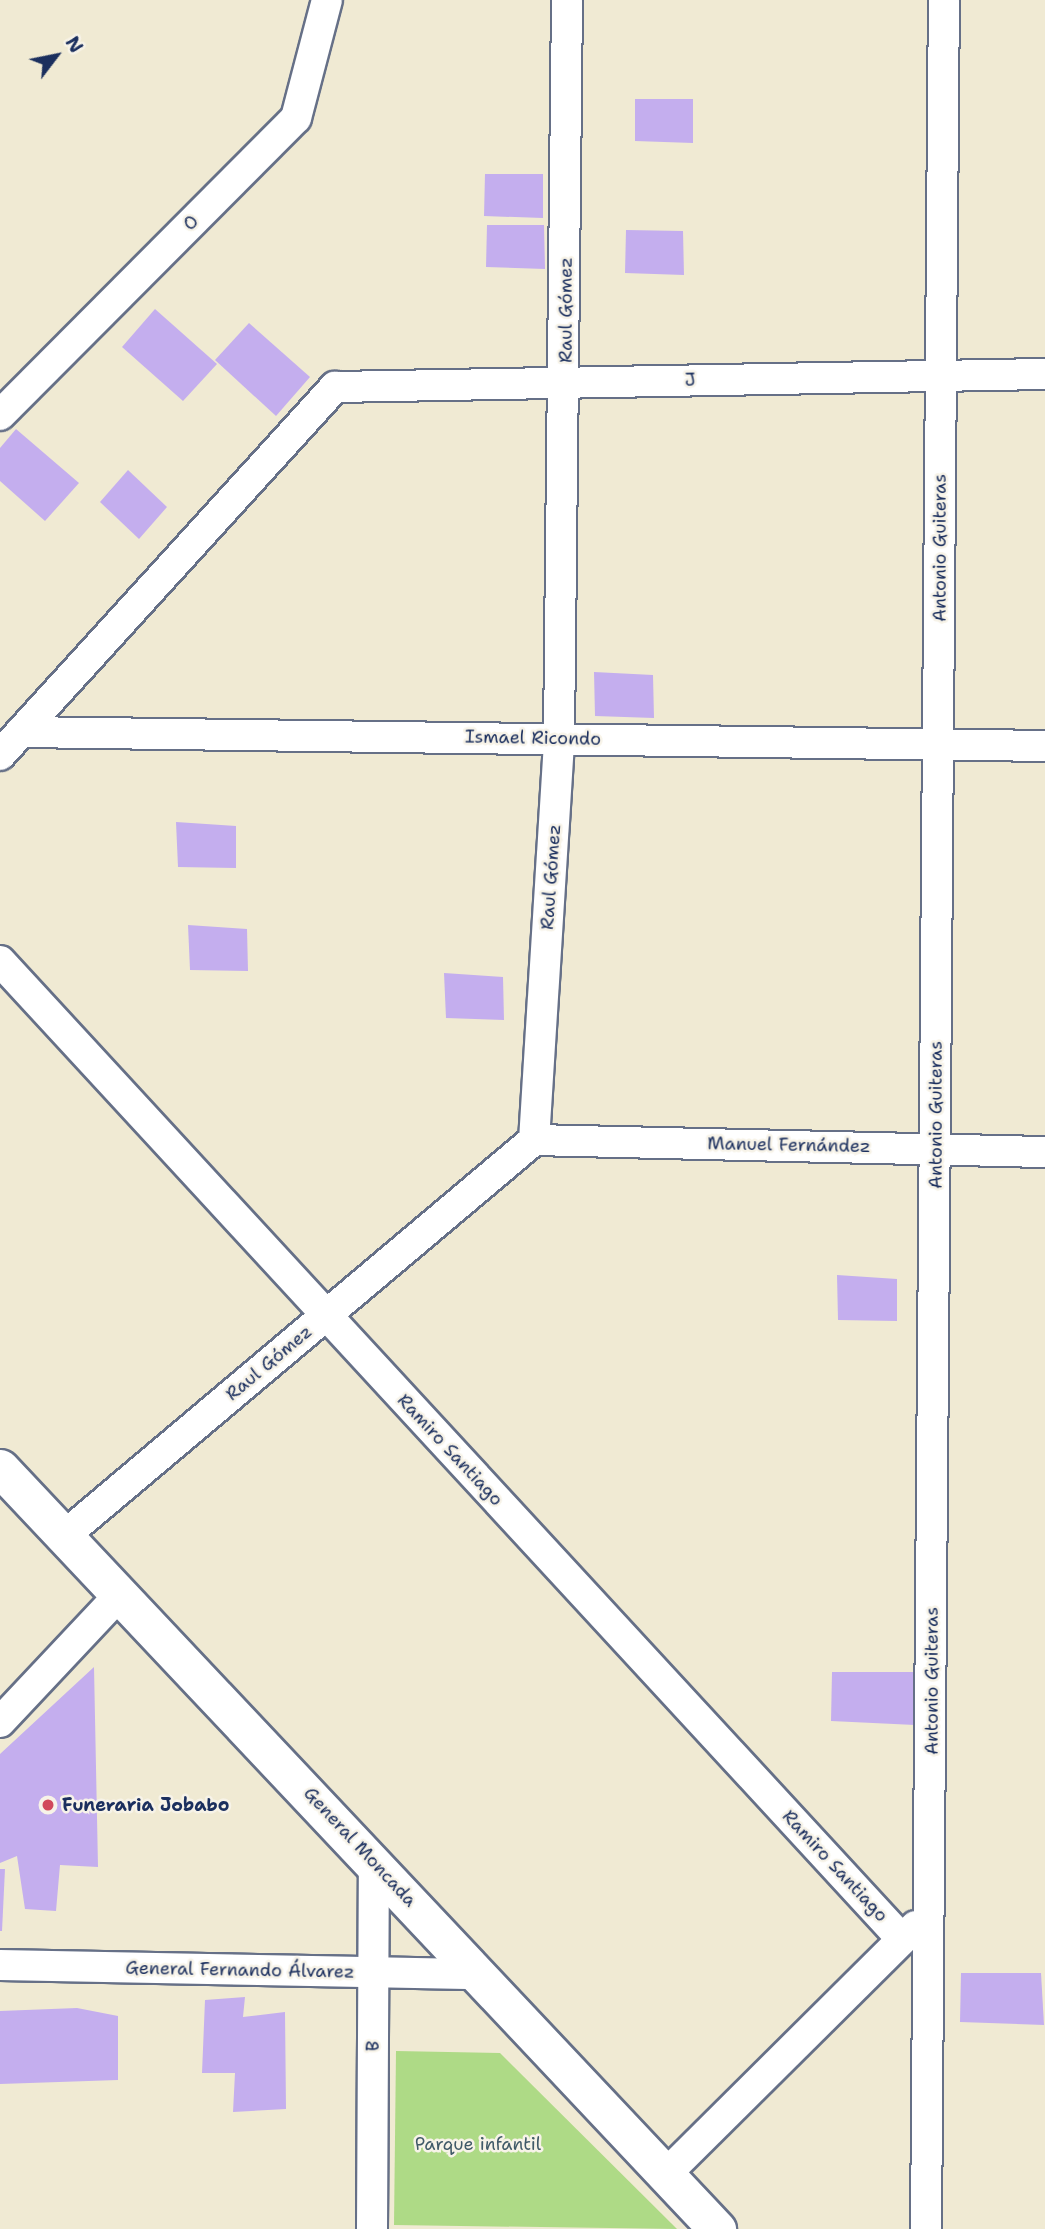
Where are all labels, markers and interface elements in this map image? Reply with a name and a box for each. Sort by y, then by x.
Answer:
north arrow [21,21,91,91]
text: N [60,32,89,58]
street label: O [179,211,203,235]
street label: Raul Gómez [555,257,577,363]
street label: J [684,369,696,391]
street label: Antonio Guiteras [929,474,951,622]
street label: Ismael Ricondo [465,726,601,750]
street label: Raul Gómez [537,823,565,931]
street label: Antonio Guiteras [925,1041,947,1189]
street label: Manuel Fernández [707,1133,871,1157]
street label: Raul Gómez [222,1321,316,1405]
street label: Ramiro Santiago [393,1390,507,1510]
street label: Antonio Guiteras [921,1607,943,1755]
street label: General Moncada [299,1783,421,1911]
place label: Funeraria Jobabo [62,1794,229,1816]
marker: Funeraria Jobabo [40,1797,56,1813]
street label: Ramiro Santiago [778,1806,892,1926]
street label: General Fernando Álvarez [125,1957,355,1983]
street label: B [362,2041,384,2051]
park label: Parque infantil [415,2133,541,2155]

